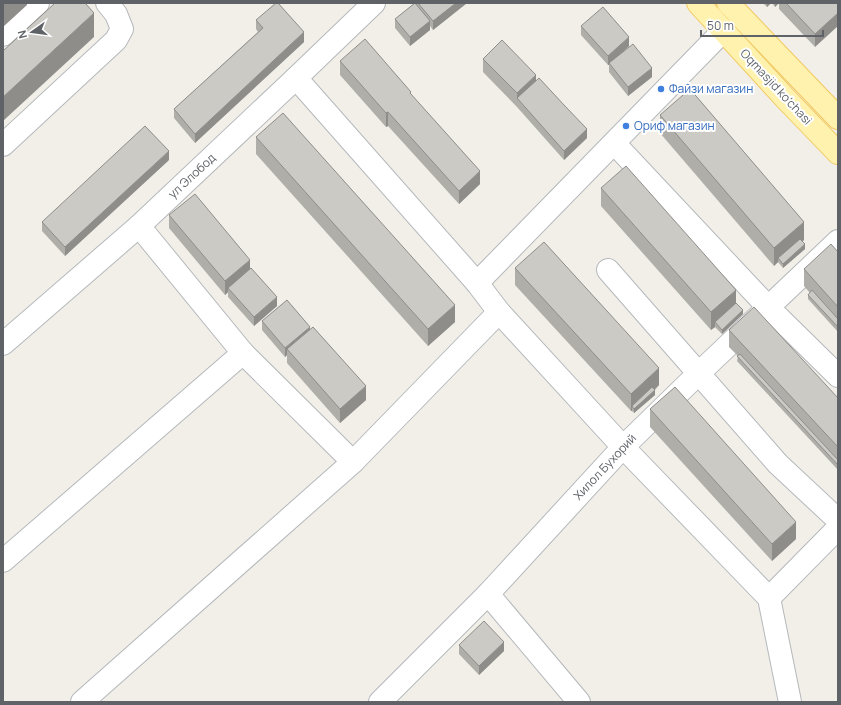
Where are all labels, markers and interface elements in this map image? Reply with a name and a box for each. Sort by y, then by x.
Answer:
north arrow [12,12,52,52]
scale bar [701,12,823,38]
text: 50 m [707,17,734,34]
text: N [14,29,30,40]
street label: Oqmasjid ko'chasi [737,45,816,128]
place label: Файзи магазин [669,80,753,97]
marker: Файзи магазин [656,84,666,94]
place label: Ориф магазин [634,117,715,134]
marker: Ориф магазин [621,121,631,131]
street label: ул Элобод [164,149,219,202]
street label: Хилол Бухорий [569,430,640,504]

